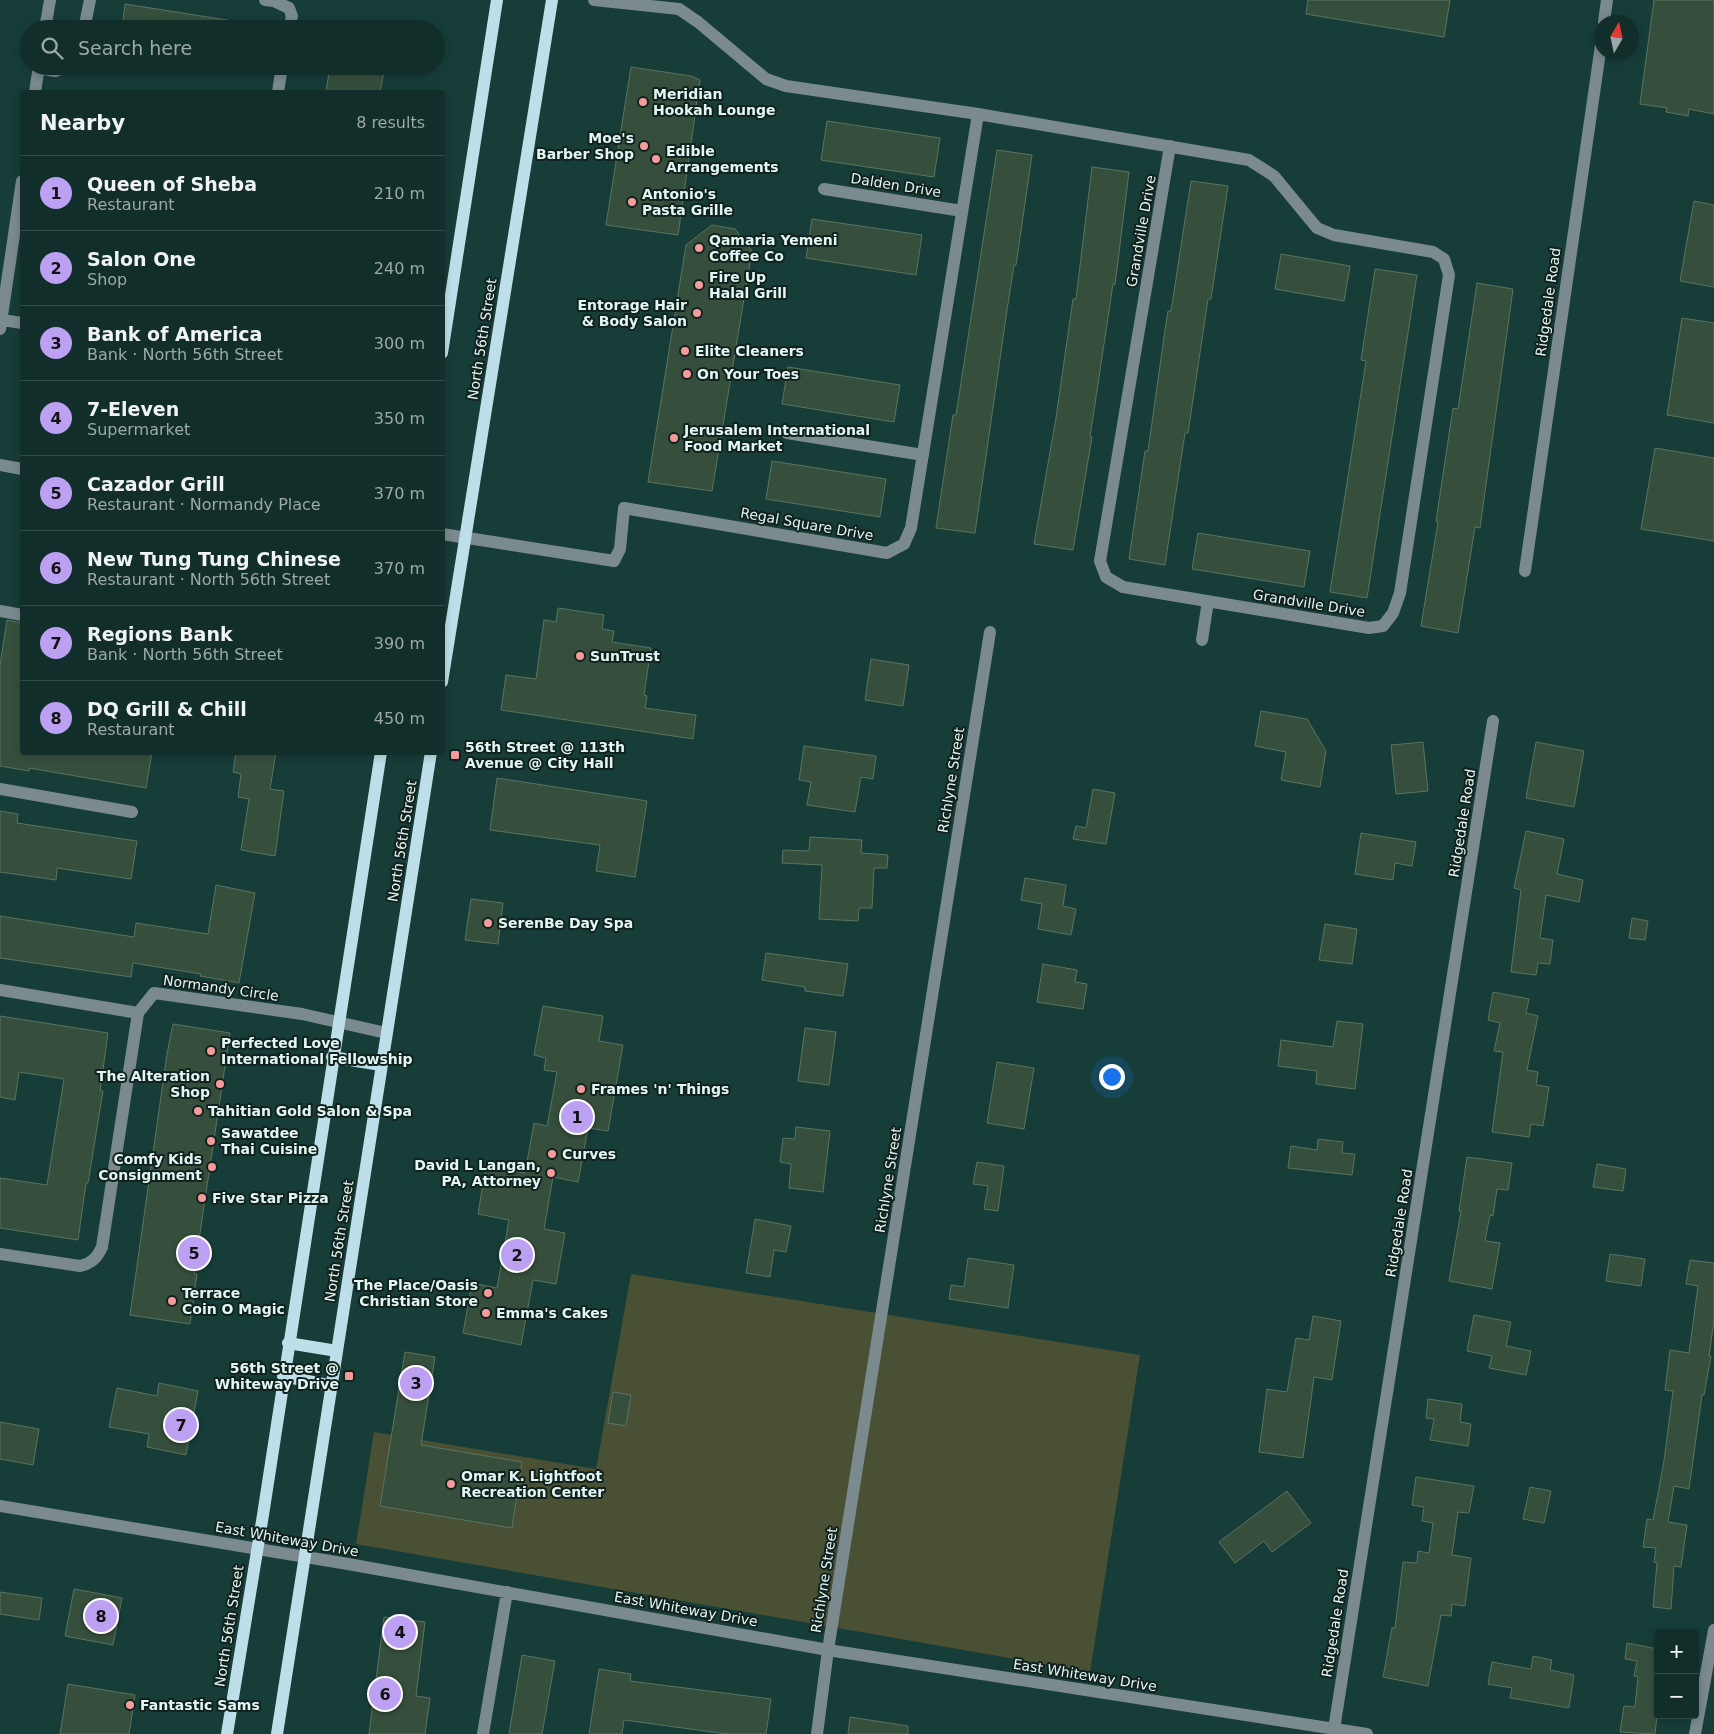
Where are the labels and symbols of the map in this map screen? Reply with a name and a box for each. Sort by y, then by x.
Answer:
north arrow [1594,15,1639,60]
place label: Meridian Hookah Lounge [653,86,776,118]
marker: Meridian Hookah Lounge [637,96,649,108]
place label: Moe's Barber Shop [536,130,634,162]
marker: Moe's Barber Shop [638,140,650,152]
place label: Edible Arrangements [666,143,779,175]
marker: Edible Arrangements [650,153,662,165]
street label: Dalden Drive [850,170,942,200]
street label: Grandville Drive [1123,174,1159,288]
place label: Antonio's Pasta Grille [642,186,733,218]
marker: Antonio's Pasta Grille [626,196,638,208]
place label: Qamaria Yemeni Coffee Co [709,232,838,264]
marker: Qamaria Yemeni Coffee Co [693,242,705,254]
street label: Ridgedale Road [1532,247,1564,357]
place label: Fire Up Halal Grill [709,269,787,301]
street label: North 56th Street [464,277,500,401]
marker: Fire Up Halal Grill [693,279,705,291]
place label: Entorage Hair & Body Salon [578,297,687,329]
marker: Entorage Hair & Body Salon [691,307,703,319]
place label: Elite Cleaners [695,343,804,359]
marker: Elite Cleaners [679,345,691,357]
place label: On Your Toes [697,366,799,382]
marker: On Your Toes [681,368,693,380]
place label: Jerusalem International Food Market [683,422,870,454]
marker: Jerusalem International Food Market [668,432,680,444]
street label: Regal Square Drive [739,504,875,544]
street label: Grandville Drive [1252,586,1366,620]
place label: SunTrust [590,648,660,664]
marker: SunTrust [574,650,586,662]
street label: Richlyne Street [935,725,967,834]
place label: 56th Street @ 113th Avenue @ City Hall [465,739,625,771]
marker: 56th Street @ 113th Avenue @ City Hall [449,749,461,761]
street label: Ridgedale Road [1446,768,1478,878]
street label: North 56th Street [384,779,420,903]
place label: SerenBe Day Spa [498,915,633,931]
marker: SerenBe Day Spa [482,917,494,929]
street label: Normandy Circle [162,972,280,1004]
place label: Perfected Love International Fellowship [221,1035,413,1067]
marker: Perfected Love International Fellowship [205,1045,217,1057]
your location [1099,1064,1125,1090]
place label: The Alteration Shop [97,1068,210,1100]
marker: The Alteration Shop [214,1078,226,1090]
place label: Frames 'n' Things [591,1081,729,1097]
marker: Frames 'n' Things [575,1083,587,1095]
pin: 1 [561,1098,593,1136]
place label: Tahitian Gold Salon & Spa [208,1103,412,1119]
marker: Tahitian Gold Salon & Spa [192,1105,204,1117]
place label: Sawatdee Thai Cuisine [221,1125,317,1157]
street label: Richlyne Street [872,1125,904,1234]
marker: Sawatdee Thai Cuisine [205,1135,217,1147]
place label: Curves [562,1146,616,1162]
marker: Curves [546,1148,558,1160]
place label: Comfy Kids Consignment [98,1151,202,1183]
place label: David L Langan, PA, Attorney [414,1157,541,1189]
marker: Comfy Kids Consignment [206,1161,218,1173]
marker: David L Langan, PA, Attorney [545,1167,557,1179]
street label: Ridgedale Road [1383,1168,1415,1278]
street label: North 56th Street [321,1179,357,1303]
place label: Five Star Pizza [212,1190,329,1206]
marker: Five Star Pizza [196,1192,208,1204]
pin: 5 [178,1234,210,1272]
pin: 2 [501,1236,533,1274]
place label: The Place/Oasis Christian Store [354,1277,478,1309]
place label: Terrace Coin O Magic [182,1285,285,1317]
marker: The Place/Oasis Christian Store [482,1287,494,1299]
marker: Terrace Coin O Magic [166,1295,178,1307]
place label: Emma's Cakes [496,1305,608,1321]
marker: Emma's Cakes [480,1307,492,1319]
place label: 56th Street @ Whiteway Drive [215,1360,339,1392]
pin: 3 [400,1364,432,1402]
marker: 56th Street @ Whiteway Drive [343,1370,355,1382]
pin: 7 [165,1406,197,1444]
place label: Omar K. Lightfoot Recreation Center [461,1468,604,1500]
marker: Omar K. Lightfoot Recreation Center [445,1478,457,1490]
street label: East Whiteway Drive [214,1518,360,1560]
street label: Richlyne Street [808,1525,840,1634]
street label: North 56th Street [211,1564,247,1688]
street label: Ridgedale Road [1319,1568,1351,1678]
street label: East Whiteway Drive [613,1588,759,1630]
pin: 8 [85,1597,117,1635]
pin: 4 [384,1613,416,1651]
street label: East Whiteway Drive [1012,1656,1158,1694]
pin: 6 [369,1675,401,1713]
place label: Fantastic Sams [140,1697,260,1713]
marker: Fantastic Sams [124,1699,136,1711]

